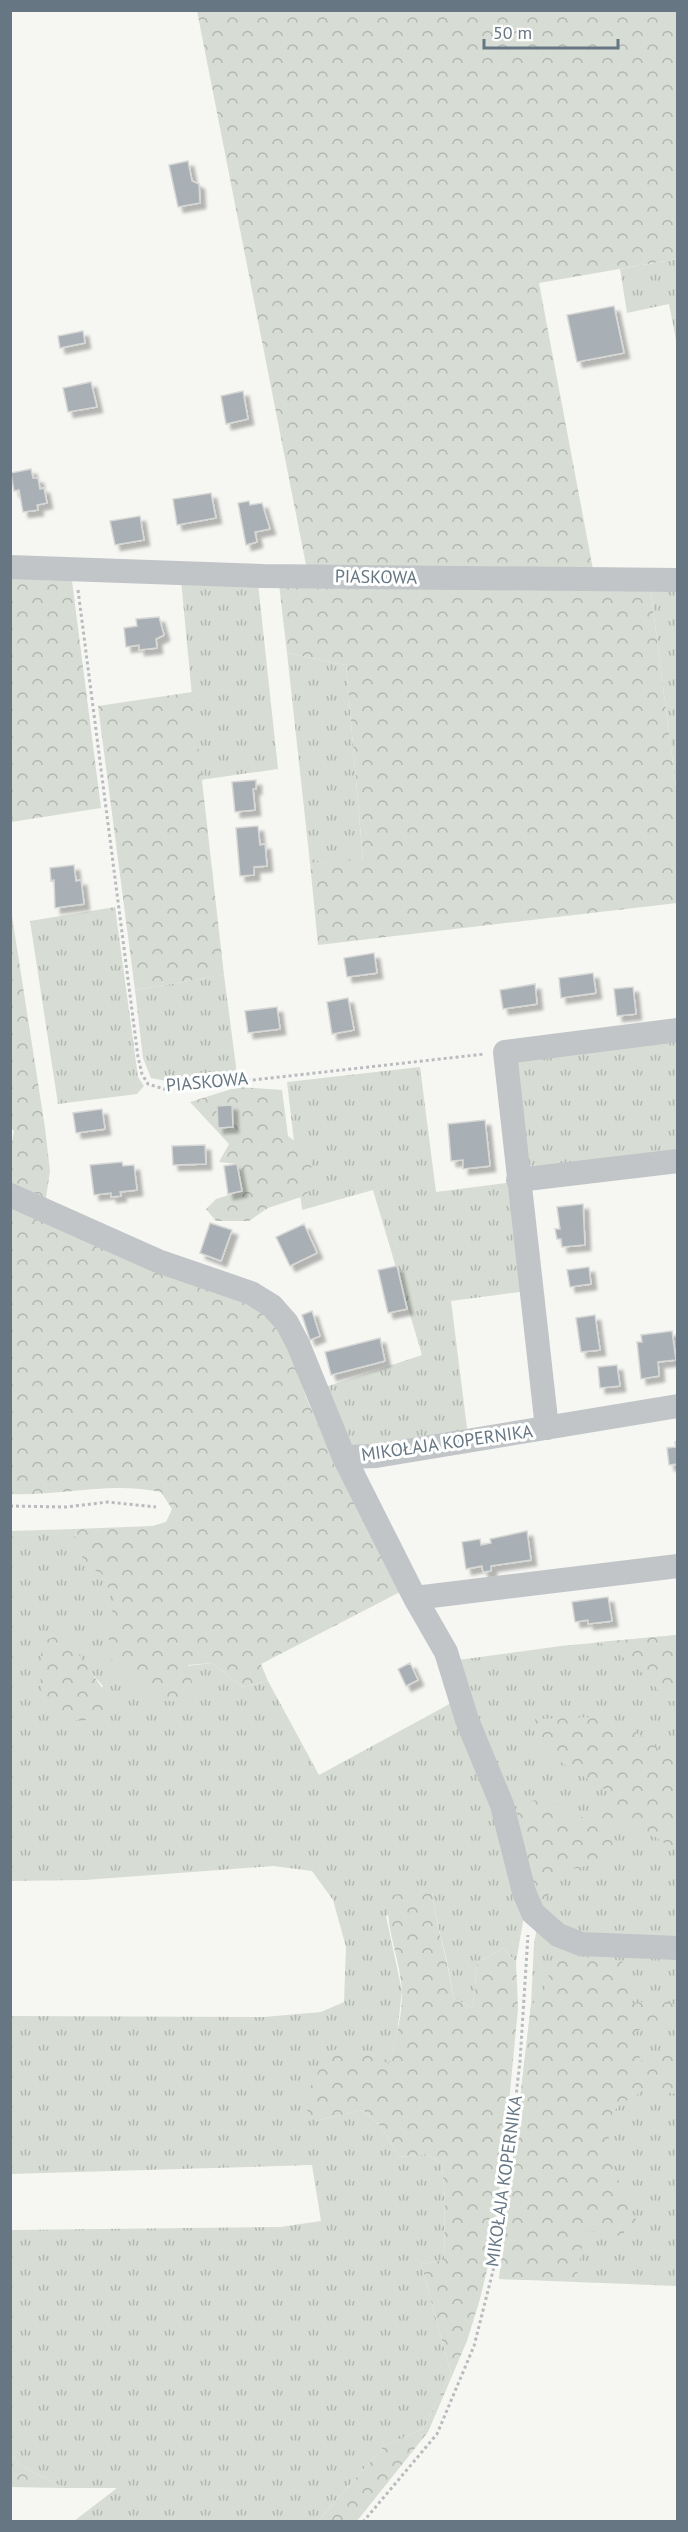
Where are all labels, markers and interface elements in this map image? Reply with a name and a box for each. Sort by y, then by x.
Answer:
scale bar [484,12,618,50]
text: 50 m [493,21,532,44]
street label: PIASKOWA [335,564,418,589]
street label: PIASKOWA [165,1066,249,1097]
street label: MIKOŁAJA KOPERNIKA [360,1419,535,1466]
street label: MIKOŁAJA KOPERNIKA [480,2093,527,2268]

